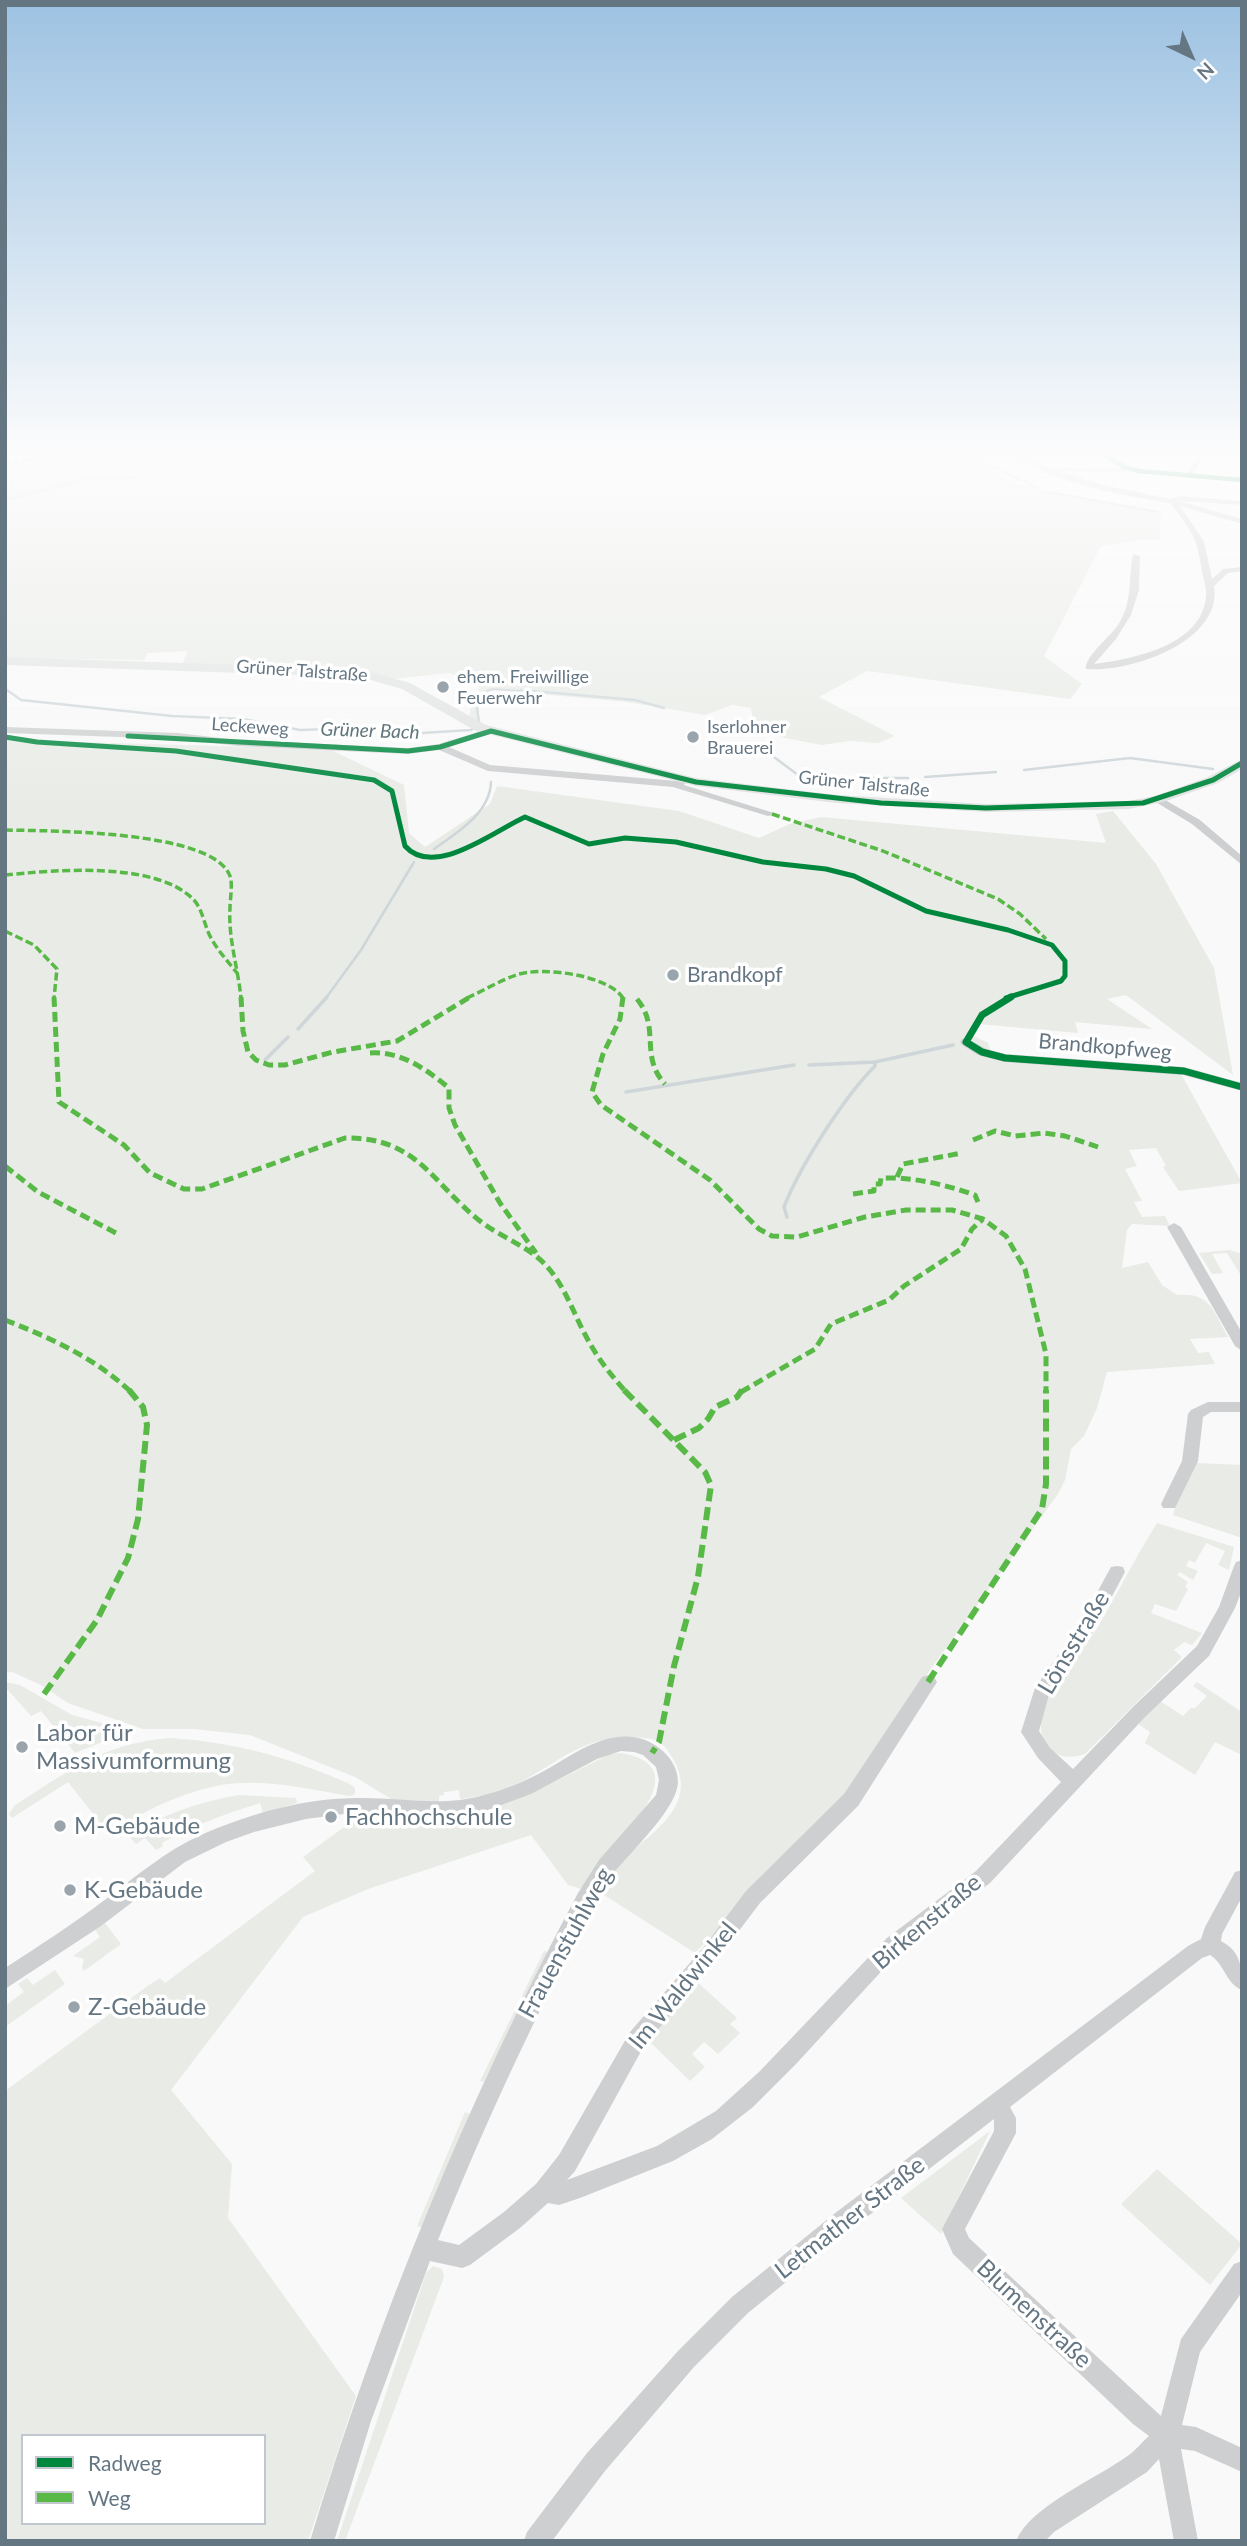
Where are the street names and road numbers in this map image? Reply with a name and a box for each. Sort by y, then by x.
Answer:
street label: Grüner Talstraße [236,656,368,686]
street label: Leckeweg [211,714,289,740]
street label: Grüner Talstraße [797,766,931,802]
street label: Brandkopfweg [1037,1029,1173,1065]
street label: Lönsstraße [1032,1586,1116,1700]
street label: Frauenstuhlweg [513,1863,619,2023]
street label: Birkenstraße [867,1868,987,1976]
street label: Im Waldwinkel [623,1917,743,2055]
street label: Letmather Straße [769,2151,931,2285]
street label: Blumenstraße [971,2254,1097,2374]

